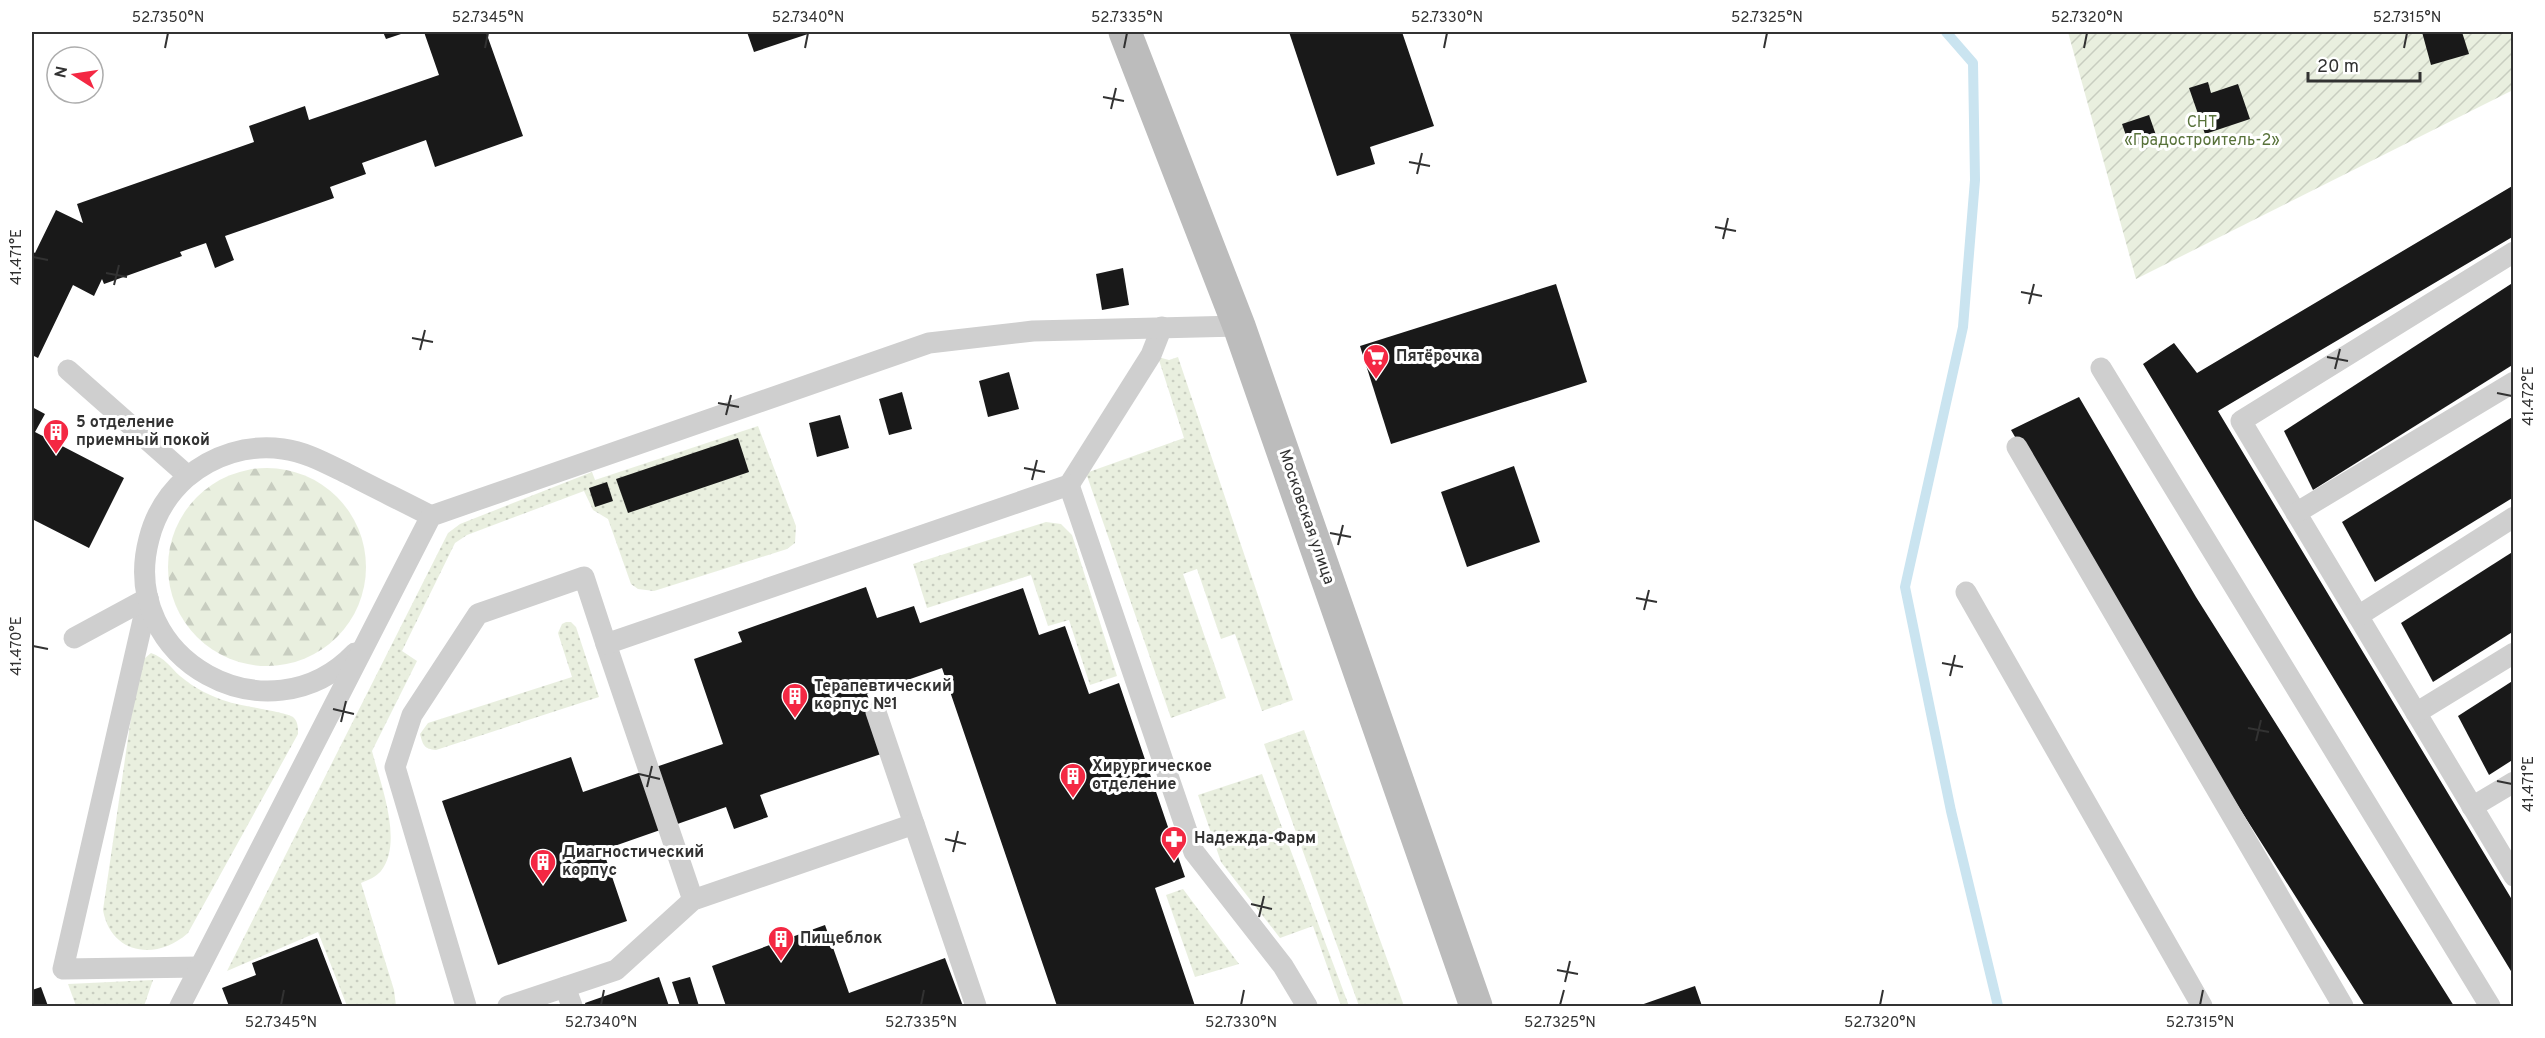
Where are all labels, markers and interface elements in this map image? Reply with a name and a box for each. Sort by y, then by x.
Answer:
text: 52.7350°N [132,9,204,28]
text: 52.7345°N [452,9,524,28]
text: 52.7340°N [772,9,844,28]
text: 52.7335°N [1091,9,1163,28]
text: 52.7330°N [1411,9,1483,28]
text: 52.7325°N [1731,9,1803,28]
text: 52.7320°N [2051,9,2123,28]
text: 52.7315°N [2373,9,2441,28]
north arrow [45,45,105,105]
scale bar [2308,45,2420,83]
text: 20 m [2317,56,2359,79]
text: N [51,65,73,80]
park label: СНТ «Градостроитель-2» [2124,113,2280,151]
text: 41.471°E [8,229,27,285]
supermarket icon: Пятёрочка [1361,342,1391,380]
place label: Пятёрочка [1396,347,1480,367]
text: 41.472°E [2520,366,2539,426]
place label: 5 отделение приемный покой [76,413,210,451]
building icon: 5 отделение приемный покой [41,417,71,455]
street label: Московская улица [1274,447,1338,587]
text: 41.470°E [8,616,27,676]
place label: Терапевтический корпус №1 [814,677,952,715]
building icon: Терапевтический корпус №1 [780,681,810,719]
text: 41.471°E [2520,756,2539,812]
place label: Хирургическое отделение [1092,757,1212,795]
building icon: Хирургическое отделение [1058,761,1088,799]
pharmacy icon: Надежда-Фарм [1159,824,1189,862]
place label: Надежда-Фарм [1194,829,1316,849]
place label: Диагностический корпус [562,843,704,881]
building icon: Диагностический корпус [528,847,558,885]
building icon: Пищеблок [766,924,796,962]
place label: Пищеблок [800,929,882,949]
text: 52.7345°N [245,1014,317,1033]
text: 52.7340°N [565,1014,637,1033]
text: 52.7335°N [885,1014,957,1033]
text: 52.7330°N [1205,1014,1277,1033]
text: 52.7325°N [1524,1014,1596,1033]
text: 52.7320°N [1844,1014,1916,1033]
text: 52.7315°N [2166,1014,2234,1033]

